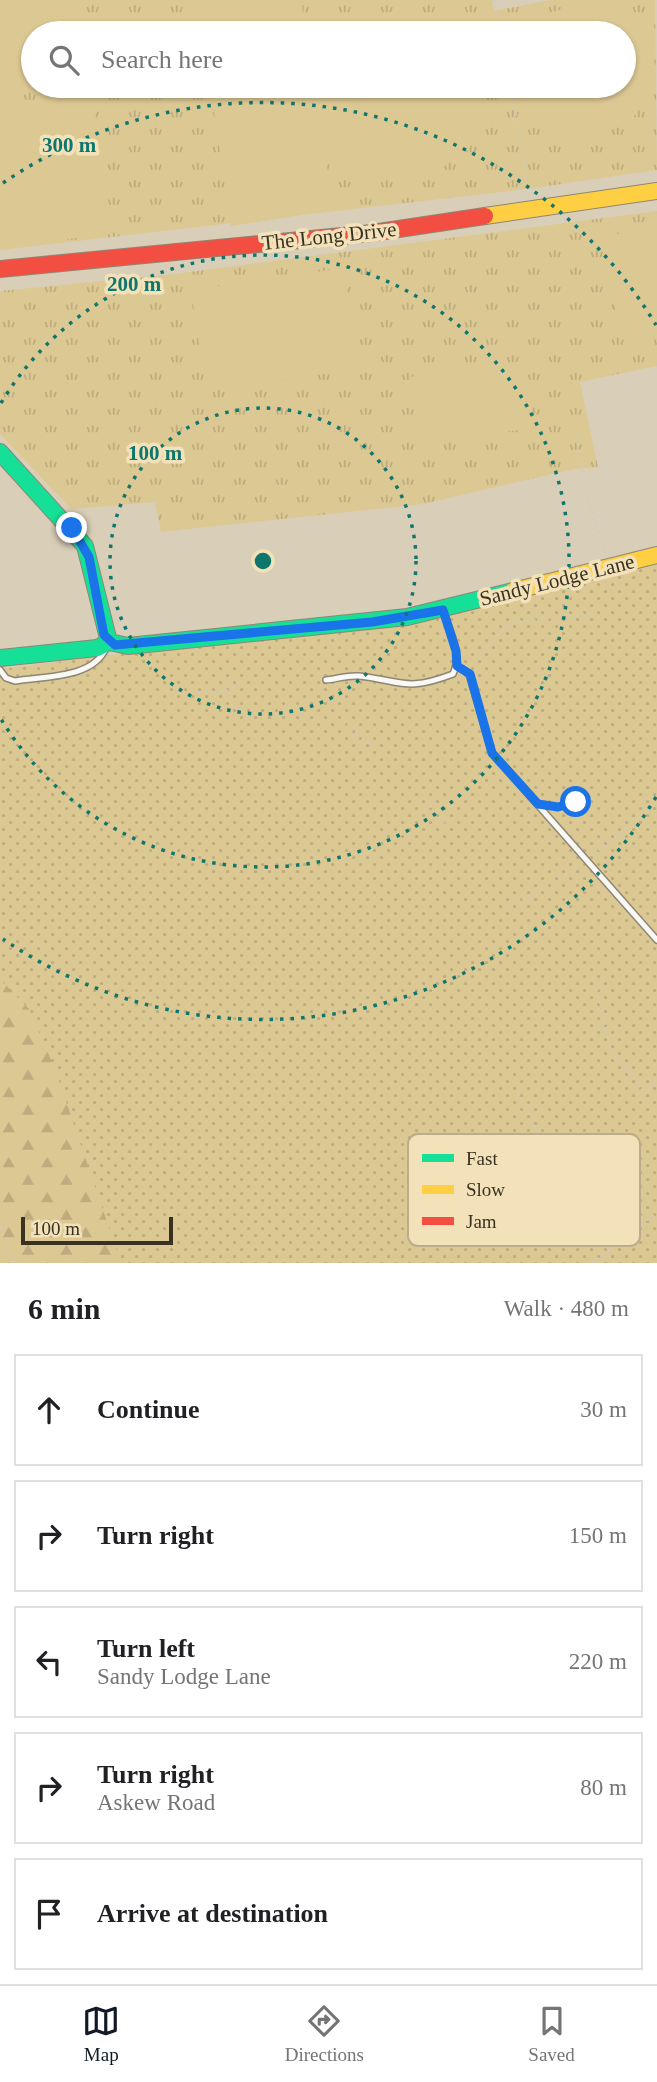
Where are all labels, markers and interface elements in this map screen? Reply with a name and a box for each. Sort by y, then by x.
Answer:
search box [21,21,636,98]
icon: search [45,41,83,79]
text: Search here [101,45,223,74]
text: 300 m [42,133,97,157]
street label: The Long Drive [260,217,398,255]
text: 200 m [107,272,162,296]
text: 100 m [128,441,183,465]
route end [56,512,87,543]
centre of rings [251,549,275,573]
street label: Sandy Lodge Lane [477,549,637,611]
route start [560,786,591,817]
legend [408,1134,640,1246]
text: Fast [466,1148,498,1169]
text: Slow [466,1179,505,1200]
text: Jam [466,1211,497,1232]
scale bar [21,1214,173,1246]
text: 100 m [32,1218,80,1239]
text: 6 min [28,1292,101,1325]
text: Walk · 480 m [504,1296,629,1321]
icon: ahead [30,1391,68,1429]
text: Continue [97,1395,200,1424]
text: 30 m [580,1397,627,1422]
icon: right [30,1517,68,1555]
text: Turn right [97,1521,214,1550]
text: 150 m [569,1523,627,1548]
text: Turn left [97,1634,195,1663]
icon: left [30,1643,68,1681]
text: 220 m [569,1649,627,1674]
text: Sandy Lodge Lane [97,1664,271,1689]
text: Turn right [97,1760,214,1789]
icon: right [30,1769,68,1807]
text: 80 m [580,1775,627,1800]
text: Askew Road [97,1790,215,1815]
icon: arrive [30,1895,68,1933]
text: Arrive at destination [97,1899,328,1928]
tab: Map [82,2002,120,2066]
tab: Directions [285,2002,364,2066]
tab: Saved [528,2002,575,2066]

